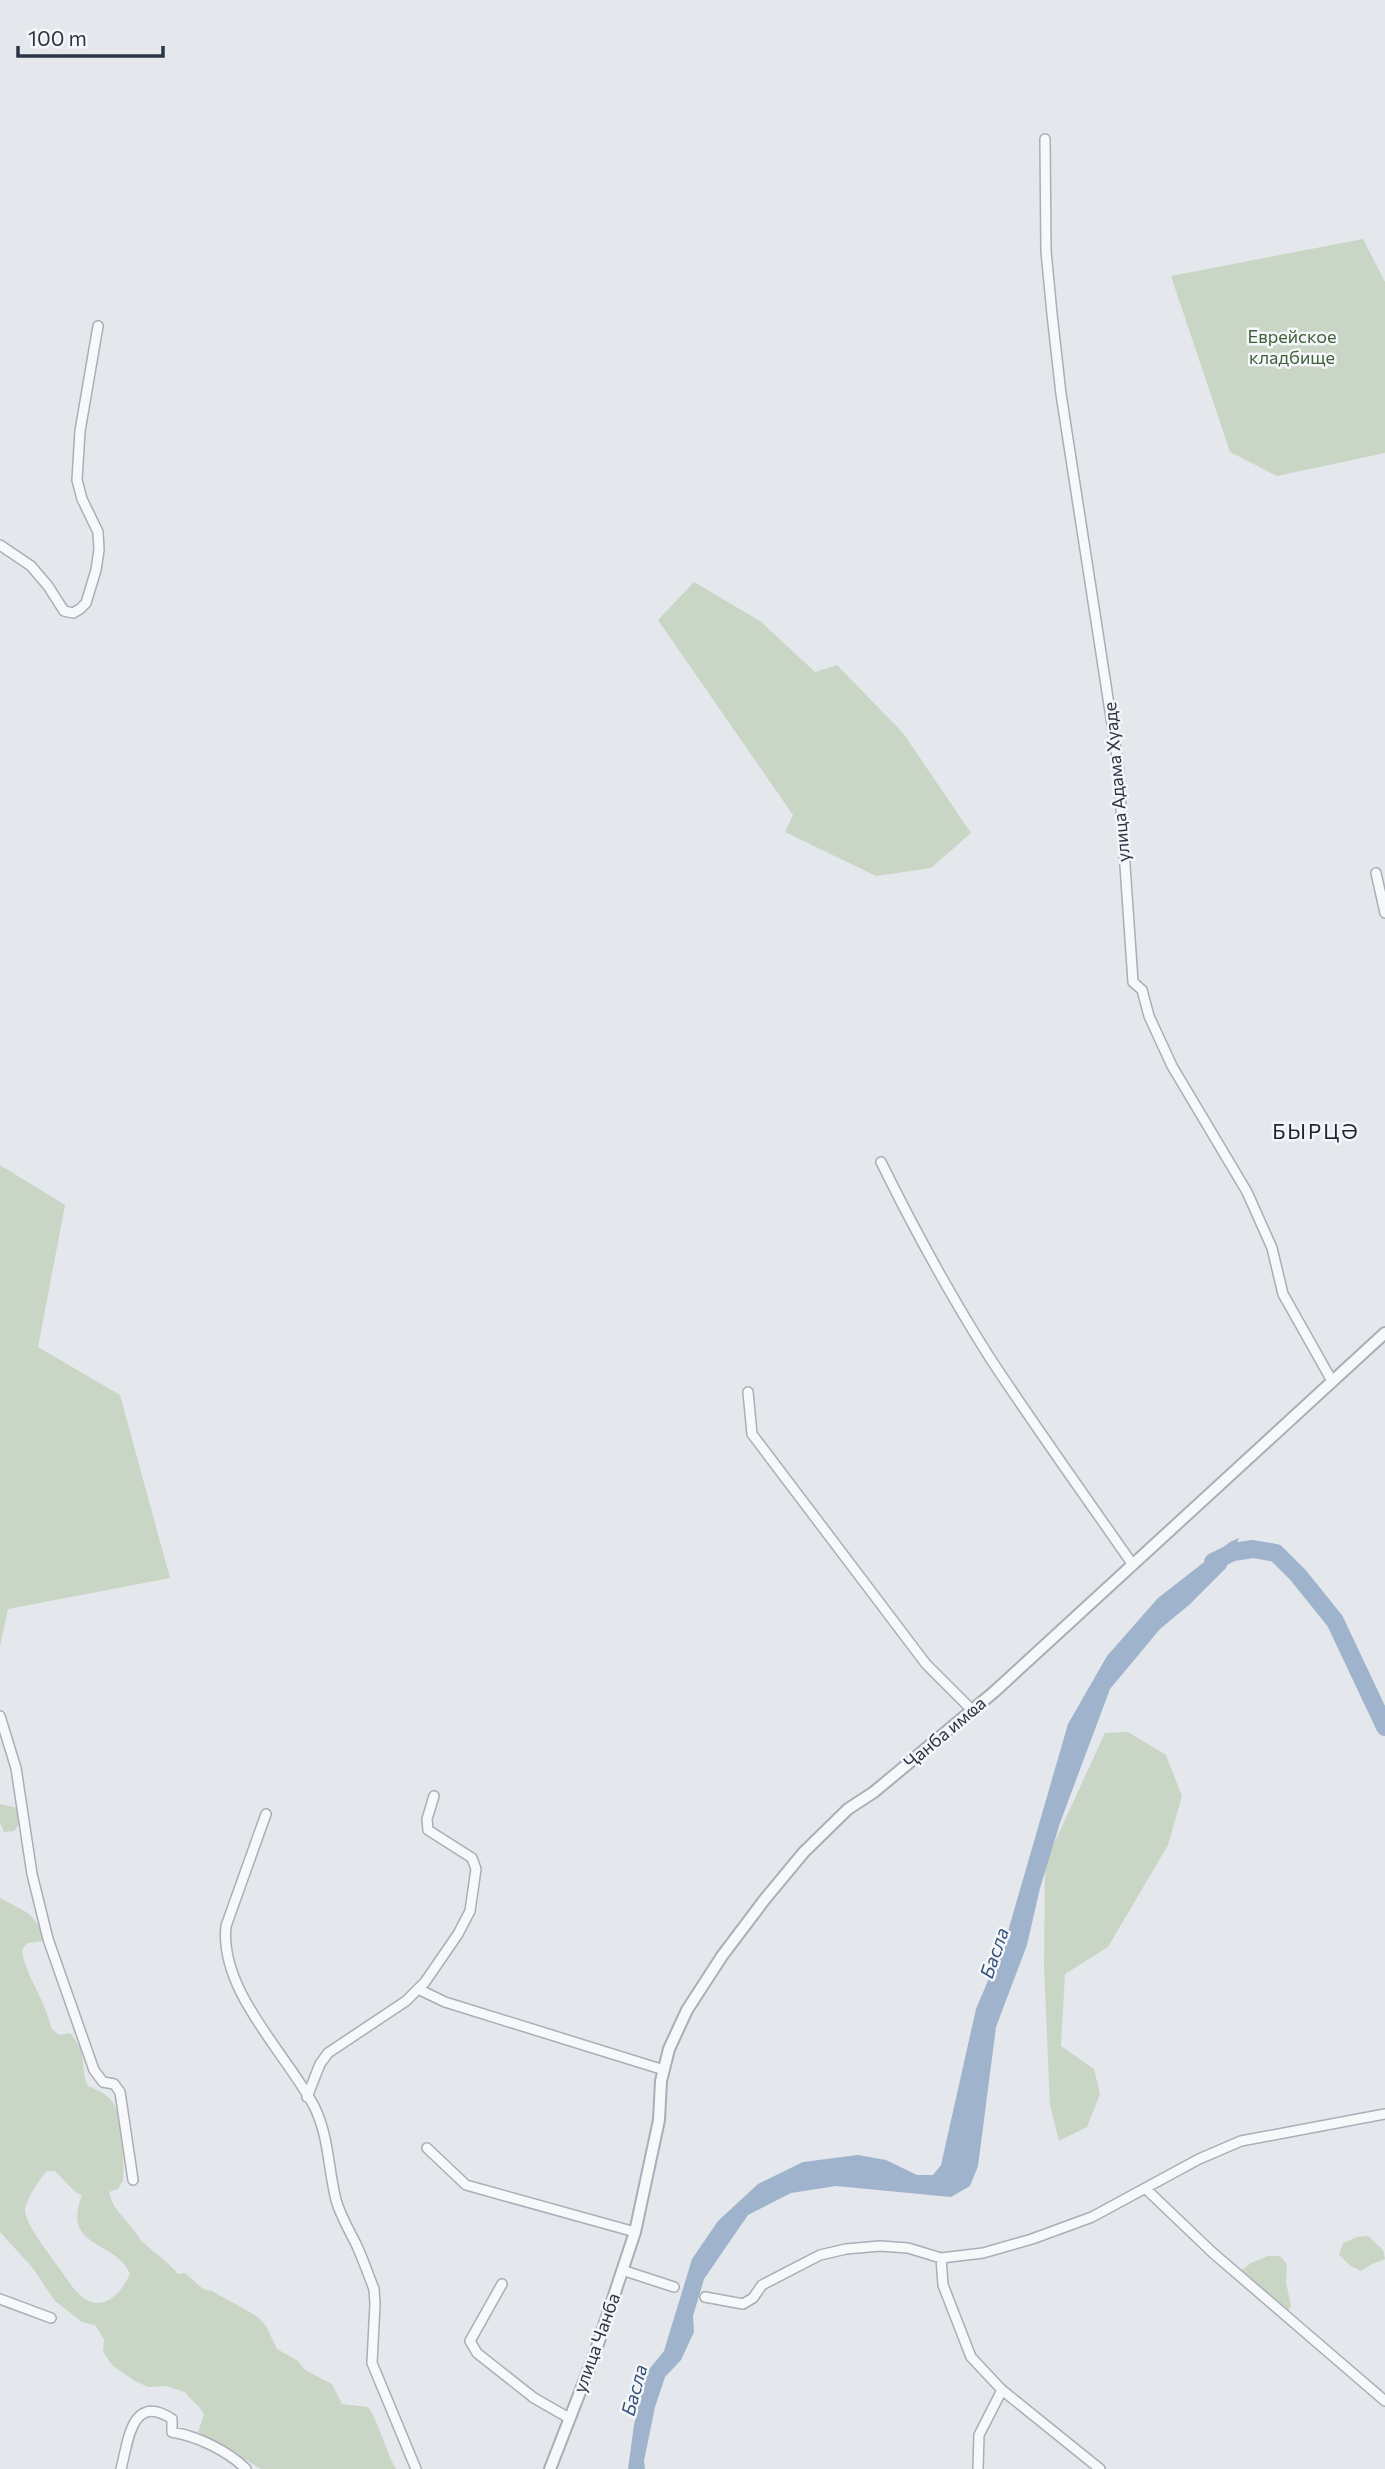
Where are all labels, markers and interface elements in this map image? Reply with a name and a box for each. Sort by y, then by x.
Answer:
scale bar [18,14,163,58]
text: 100 m [28,25,87,50]
park label: Еврейское кладбище [1248,325,1336,368]
street label: улица Адама Хуаде [1098,701,1134,863]
district label: БЫРЦӘ [1272,1118,1360,1143]
street label: Ҷанба имҩа [899,1692,990,1773]
water label: Басла [974,1924,1013,1981]
street label: улица Чанба [568,2290,624,2396]
water label: Басла [616,2362,651,2418]

